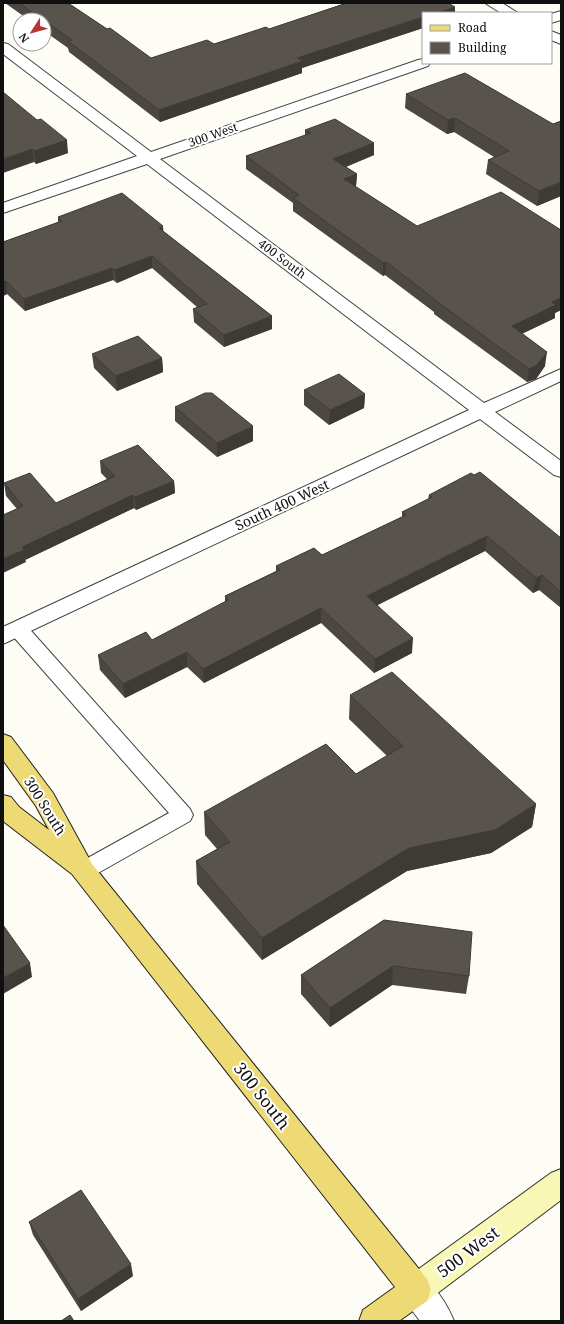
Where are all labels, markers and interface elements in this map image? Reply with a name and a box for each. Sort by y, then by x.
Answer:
north arrow [12,12,52,52]
legend [422,12,552,64]
text: Road [458,19,488,36]
text: N [15,30,32,46]
text: Building [458,39,507,56]
street label: 300 West [186,118,240,151]
street label: 400 South [255,235,310,283]
street label: South 400 West [232,474,332,535]
street label: 300 South [20,773,71,839]
street label: 300 South [229,1057,296,1134]
street label: 500 West [432,1221,504,1283]

